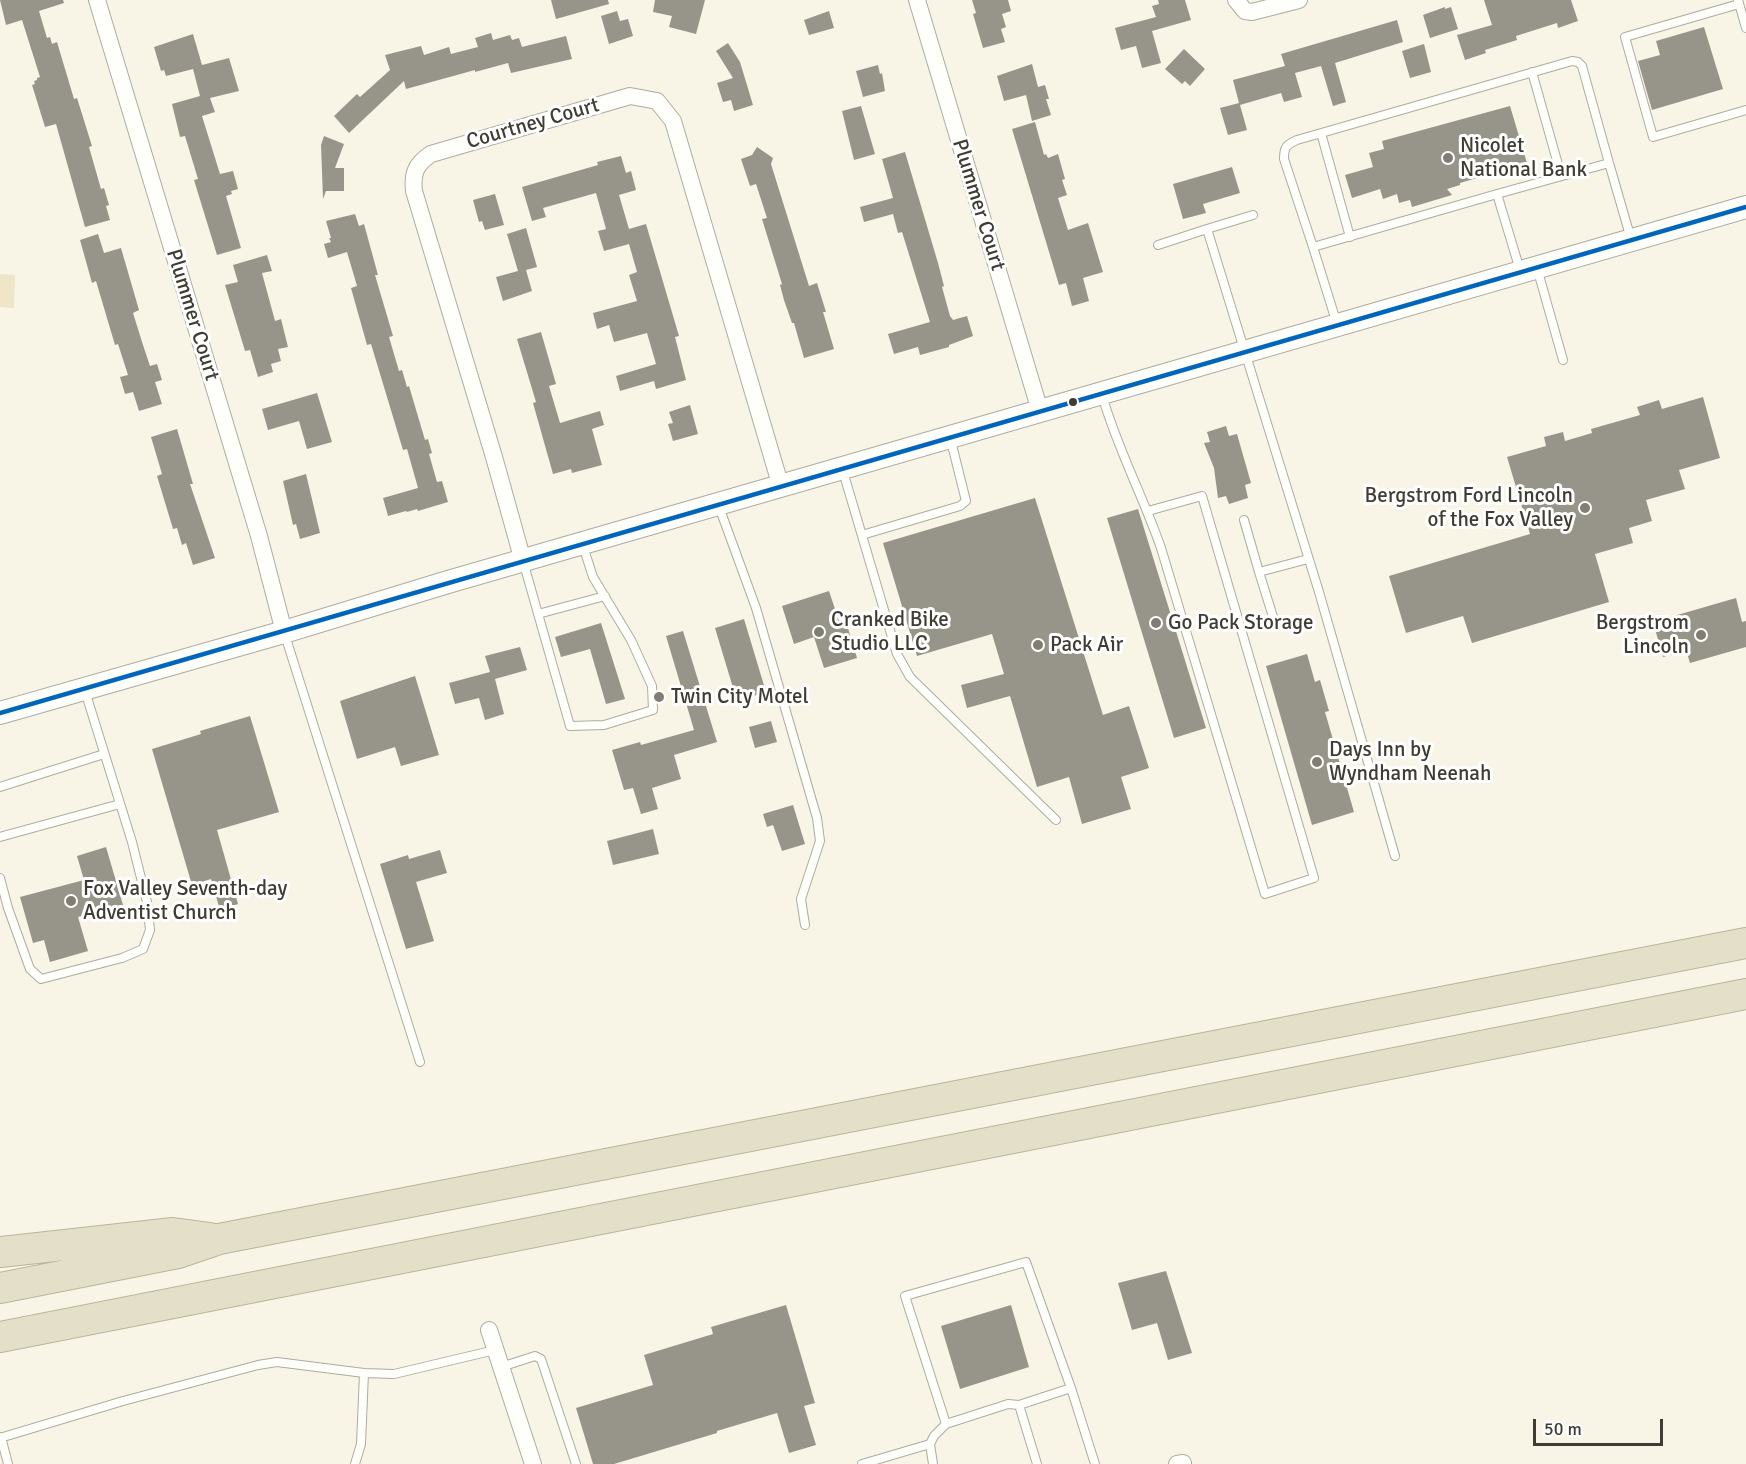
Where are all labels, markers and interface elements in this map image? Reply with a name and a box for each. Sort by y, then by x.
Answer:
street label: Courtney Court [464,93,602,155]
place label: Nicolet National Bank [1460,133,1587,183]
street label: Plummer Court [946,136,1010,274]
marker: Nicolet National Bank [1441,151,1455,165]
street label: Plummer Court [160,246,224,384]
unlabelled marker [1067,396,1079,408]
place label: Bergstrom Ford Lincoln of the Fox Valley [1364,483,1573,533]
marker: Bergstrom Ford Lincoln of the Fox Valley [1578,501,1592,515]
place label: Cranked Bike Studio LLC [831,607,949,657]
place label: Go Pack Storage [1168,610,1314,636]
place label: Bergstrom Lincoln [1596,610,1689,660]
marker: Go Pack Storage [1149,616,1163,630]
marker: Cranked Bike Studio LLC [812,625,826,639]
marker: Bergstrom Lincoln [1694,628,1708,642]
place label: Pack Air [1050,632,1123,658]
marker: Pack Air [1031,638,1045,652]
place label: Twin City Motel [671,684,809,710]
marker: Twin City Motel [652,690,666,704]
place label: Days Inn by Wyndham Neenah [1329,737,1491,787]
marker: Days Inn by Wyndham Neenah [1310,755,1324,769]
place label: Fox Valley Seventh-day Adventist Church [83,876,287,926]
marker: Fox Valley Seventh-day Adventist Church [64,894,78,908]
scale bar [1536,1407,1666,1445]
text: 50 m [1544,1418,1582,1440]

